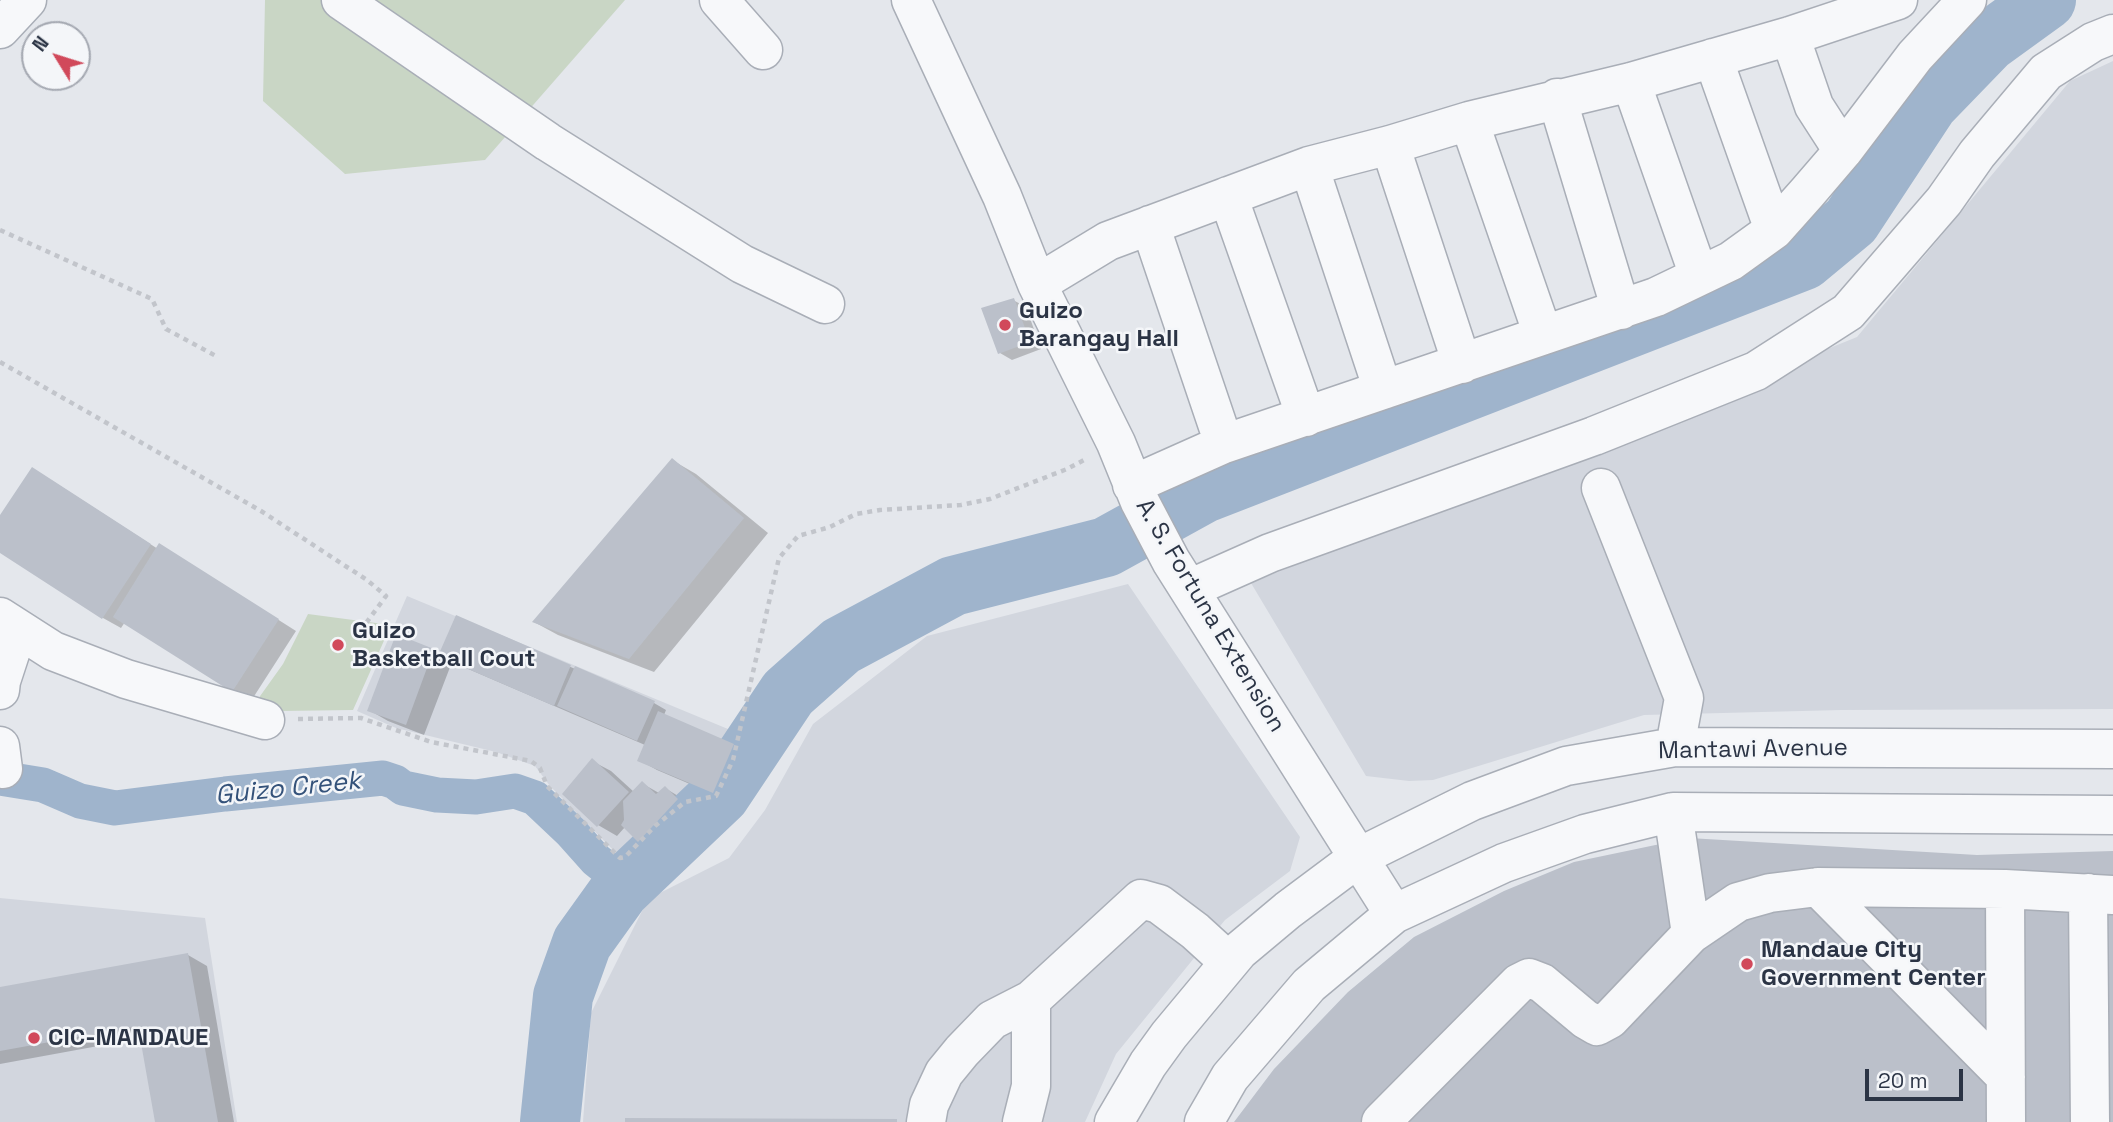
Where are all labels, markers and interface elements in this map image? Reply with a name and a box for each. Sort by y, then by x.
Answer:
north arrow [21,21,91,91]
text: N [27,31,54,57]
place label: Guizo Barangay Hall [1019,297,1179,353]
marker: Guizo Barangay Hall [997,317,1013,333]
street label: A. S. Fortuna Extension [1129,494,1291,738]
place label: Guizo Basketball Cout [352,617,535,673]
marker: Guizo Basketball Cout [330,637,346,653]
street label: Mantawi Avenue [1658,734,1848,766]
water label: Guizo Creek [214,766,362,812]
place label: Mandaue City Government Center [1761,936,1986,992]
marker: Mandaue City Government Center [1739,956,1755,972]
place label: CIC-MANDAUE [48,1024,208,1052]
marker: CIC-MANDAUE [26,1030,42,1046]
scale bar [1868,1056,1966,1100]
text: 20 m [1878,1067,1928,1094]

